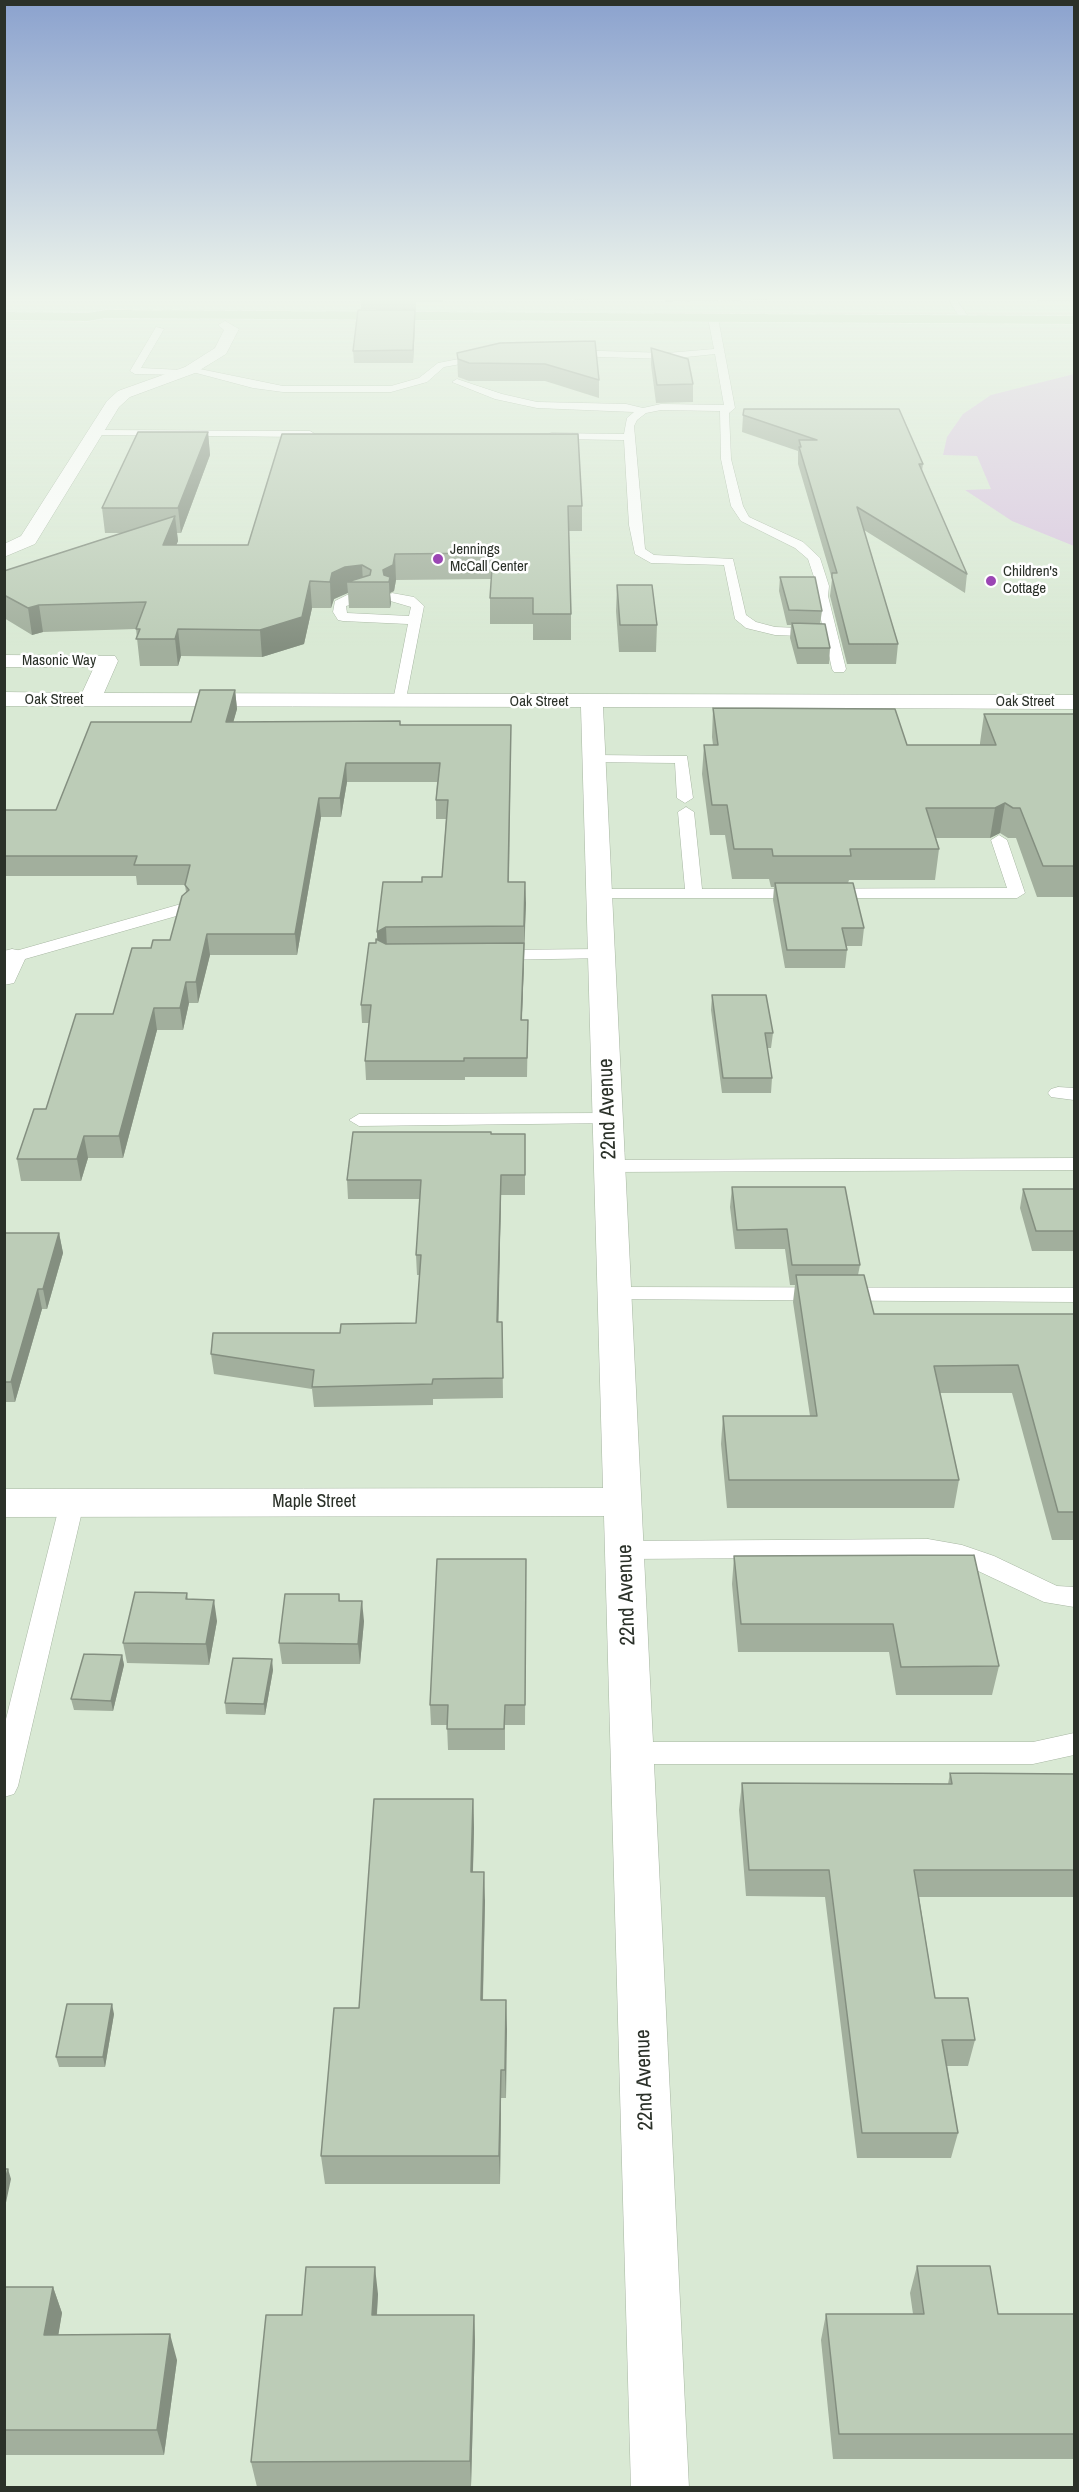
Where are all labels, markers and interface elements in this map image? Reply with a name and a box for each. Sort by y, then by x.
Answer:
place label: Jennings McCall Center [450,541,528,576]
marker: Jennings McCall Center [431,552,445,566]
place label: Children's Cottage [1003,563,1058,598]
marker: Children's Cottage [984,574,998,588]
street label: Masonic Way [22,652,96,670]
street label: Oak Street [25,691,83,709]
street label: Oak Street [510,693,568,711]
street label: Oak Street [996,693,1054,711]
street label: 22nd Avenue [594,1058,622,1160]
street label: Maple Street [272,1491,356,1513]
street label: 22nd Avenue [613,1544,641,1646]
street label: 22nd Avenue [631,2029,659,2131]

